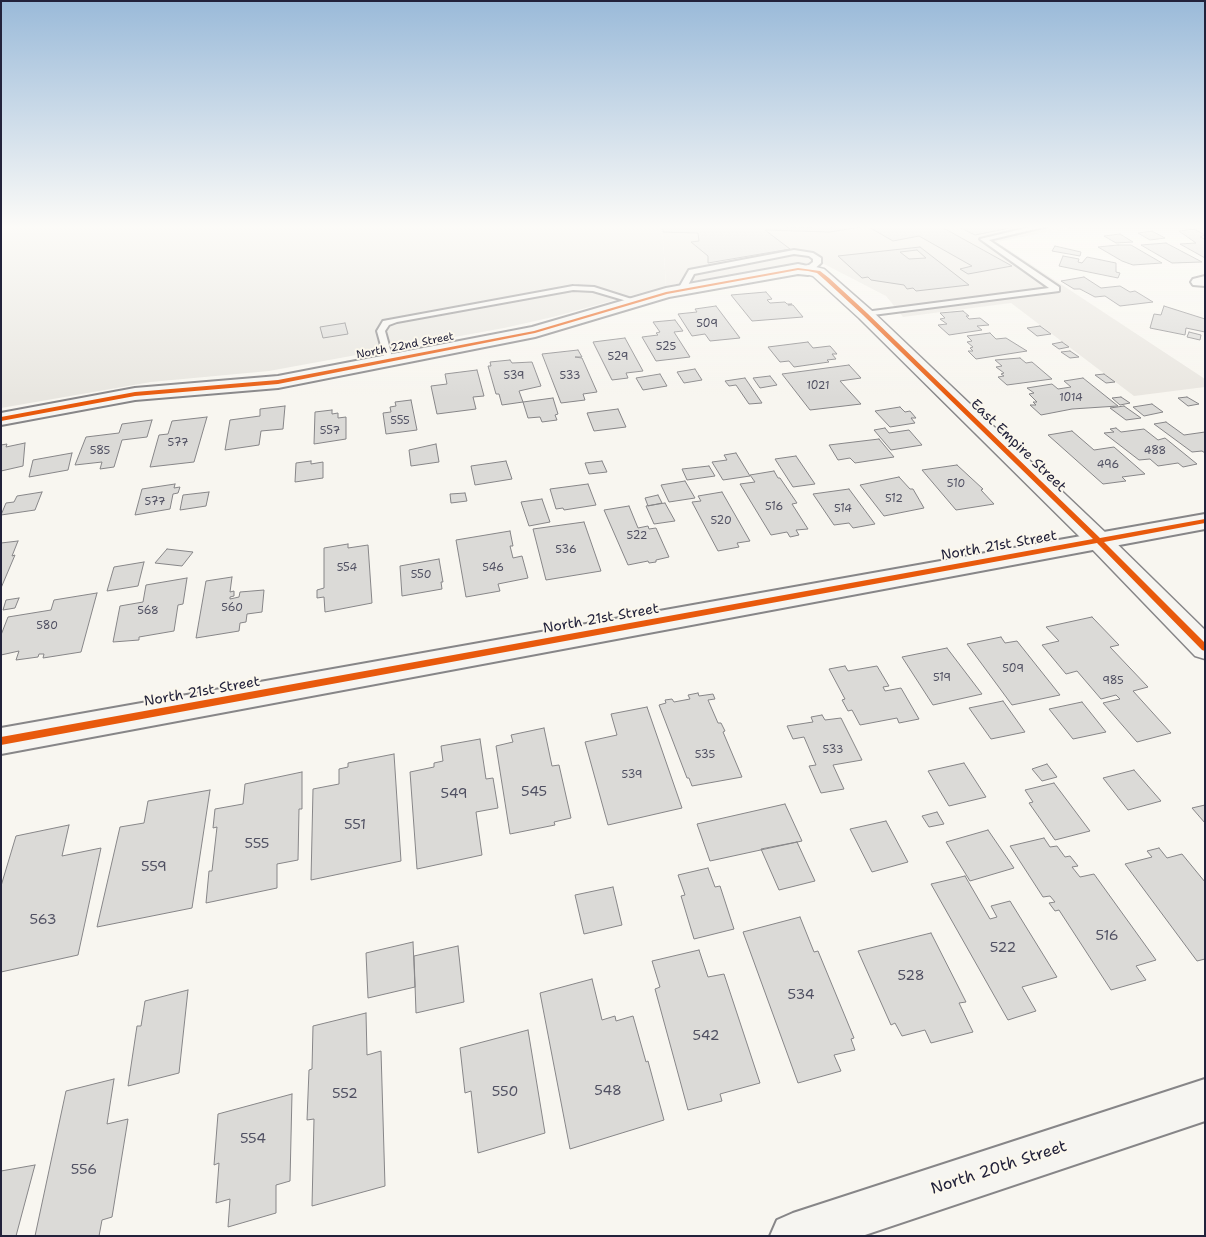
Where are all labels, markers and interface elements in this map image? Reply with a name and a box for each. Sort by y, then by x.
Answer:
house number: 509 [696,317,718,331]
street label: North 22nd Street [355,330,455,362]
house number: 525 [656,340,676,354]
house number: 529 [608,350,628,364]
house number: 539 [503,369,525,383]
house number: 533 [560,369,580,383]
house number: 1021 [806,379,830,393]
house number: 1014 [1059,391,1083,405]
street label: East Empire Street [967,396,1069,496]
house number: 555 [390,414,410,428]
house number: 557 [320,424,340,438]
house number: 577 [168,436,188,450]
house number: 585 [90,444,110,458]
house number: 488 [1144,444,1166,458]
house number: 496 [1097,458,1119,472]
house number: 510 [947,477,965,491]
house number: 512 [885,492,903,506]
house number: 577 [145,495,165,509]
house number: 516 [765,500,783,514]
house number: 514 [834,502,852,516]
house number: 520 [710,514,732,528]
street label: North 21st Street [940,528,1058,564]
house number: 522 [626,529,648,543]
house number: 536 [555,543,577,557]
house number: 554 [337,561,357,575]
house number: 546 [482,561,504,575]
house number: 550 [411,568,431,582]
house number: 560 [221,601,243,615]
street label: North 21st Street [542,601,660,637]
house number: 568 [137,604,159,618]
house number: 580 [36,619,58,633]
house number: 509 [1002,662,1024,676]
house number: 519 [933,671,951,685]
street label: North 21st Street [143,674,261,710]
house number: 985 [1102,674,1124,688]
house number: 533 [823,743,843,757]
house number: 535 [695,748,715,762]
house number: 539 [621,768,643,782]
house number: 545 [521,784,547,800]
house number: 549 [440,786,468,802]
house number: 551 [344,817,366,833]
house number: 555 [245,836,269,852]
house number: 559 [141,859,167,875]
house number: 563 [29,912,57,928]
house number: 516 [1095,928,1119,944]
house number: 522 [990,940,1016,956]
house number: 528 [897,968,925,984]
house number: 534 [788,987,814,1003]
house number: 542 [693,1028,719,1044]
house number: 548 [594,1083,622,1099]
house number: 550 [492,1084,518,1100]
house number: 552 [332,1086,358,1102]
house number: 554 [240,1131,266,1147]
street label: North 20th Street [929,1137,1069,1199]
house number: 556 [71,1162,97,1178]

